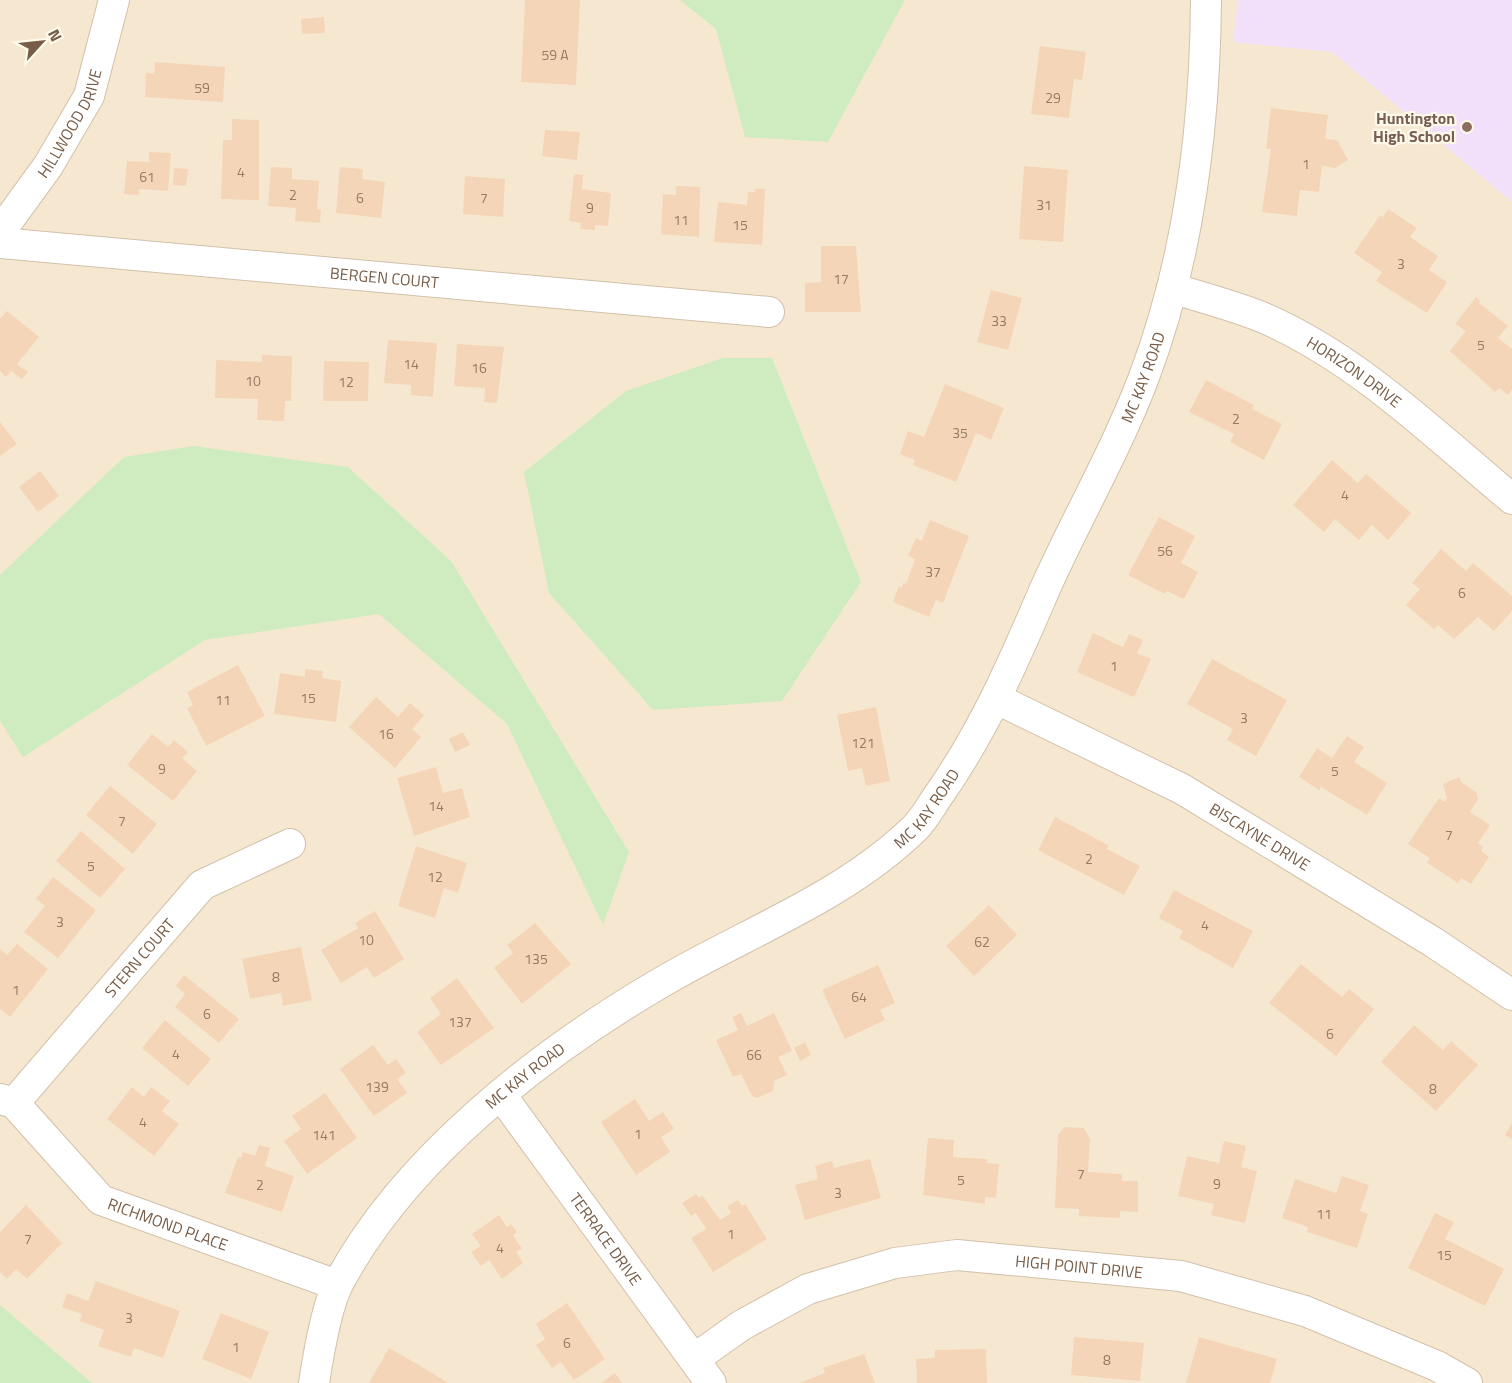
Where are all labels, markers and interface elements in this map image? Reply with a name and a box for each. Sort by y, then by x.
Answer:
north arrow [12,12,72,72]
text: N [42,25,69,46]
house number: 59 A [541,44,569,65]
street label: HILLWOOD DRIVE [31,66,108,183]
house number: 59 [194,77,210,98]
house number: 29 [1045,87,1061,108]
place label: Huntington High School [1373,106,1455,148]
marker: Huntington High School [1460,120,1474,134]
house number: 1 [1302,153,1310,174]
house number: 4 [237,161,245,182]
house number: 61 [139,166,155,187]
house number: 2 [289,184,297,205]
house number: 6 [356,187,364,208]
house number: 7 [480,187,488,208]
house number: 31 [1036,194,1052,215]
house number: 9 [586,197,594,218]
house number: 11 [673,209,689,230]
house number: 15 [732,214,748,235]
house number: 3 [1397,253,1405,274]
street label: BERGEN COURT [329,261,440,294]
house number: 17 [833,268,849,289]
house number: 33 [991,310,1007,331]
street label: MC KAY ROAD [1114,329,1171,427]
street label: HORIZON DRIVE [1302,330,1407,413]
house number: 5 [1477,334,1485,355]
house number: 14 [403,353,419,374]
house number: 16 [471,357,487,378]
house number: 10 [245,370,261,391]
house number: 12 [338,371,354,392]
house number: 2 [1232,408,1240,429]
house number: 35 [952,422,968,443]
house number: 4 [1341,484,1349,505]
house number: 56 [1157,540,1173,561]
house number: 37 [925,561,941,582]
house number: 6 [1458,582,1466,603]
house number: 1 [1110,655,1118,676]
house number: 15 [300,687,316,708]
house number: 11 [215,689,231,710]
house number: 3 [1240,707,1248,728]
house number: 16 [378,723,394,744]
house number: 121 [851,732,875,753]
house number: 9 [158,758,166,779]
house number: 5 [1331,760,1339,781]
street label: MC KAY ROAD [888,764,965,854]
house number: 14 [428,795,444,816]
street label: BISCAYNE DRIVE [1205,797,1315,877]
house number: 7 [118,810,126,831]
house number: 7 [1445,824,1453,845]
house number: 2 [1085,848,1093,869]
house number: 5 [87,855,95,876]
house number: 12 [427,866,443,887]
house number: 3 [56,911,64,932]
street label: STERN COURT [98,912,181,1002]
house number: 4 [1201,914,1209,935]
house number: 10 [358,929,374,950]
house number: 62 [974,931,990,952]
house number: 135 [524,948,548,969]
house number: 8 [272,966,280,987]
house number: 1 [12,979,20,1000]
house number: 64 [851,986,867,1007]
house number: 6 [203,1003,211,1024]
house number: 137 [448,1011,472,1032]
house number: 6 [1326,1023,1334,1044]
street label: MC KAY ROAD [479,1037,570,1115]
house number: 4 [172,1043,180,1064]
house number: 66 [746,1044,762,1065]
house number: 139 [365,1076,389,1097]
house number: 8 [1429,1078,1437,1099]
house number: 4 [139,1111,147,1132]
house number: 1 [634,1123,642,1144]
house number: 141 [312,1124,336,1145]
house number: 7 [1077,1163,1085,1184]
house number: 5 [957,1169,965,1190]
house number: 9 [1213,1173,1221,1194]
house number: 2 [256,1174,264,1195]
house number: 3 [834,1182,842,1203]
street label: TERRACE DRIVE [564,1187,648,1290]
street label: RICHMOND PLACE [105,1191,231,1257]
house number: 11 [1316,1203,1332,1224]
house number: 1 [727,1223,735,1244]
house number: 7 [24,1228,32,1249]
house number: 4 [496,1237,504,1258]
house number: 15 [1436,1244,1452,1265]
street label: HIGH POINT DRIVE [1014,1249,1144,1284]
house number: 3 [125,1307,133,1328]
house number: 6 [563,1332,571,1353]
house number: 1 [232,1336,240,1357]
house number: 8 [1103,1349,1111,1370]

